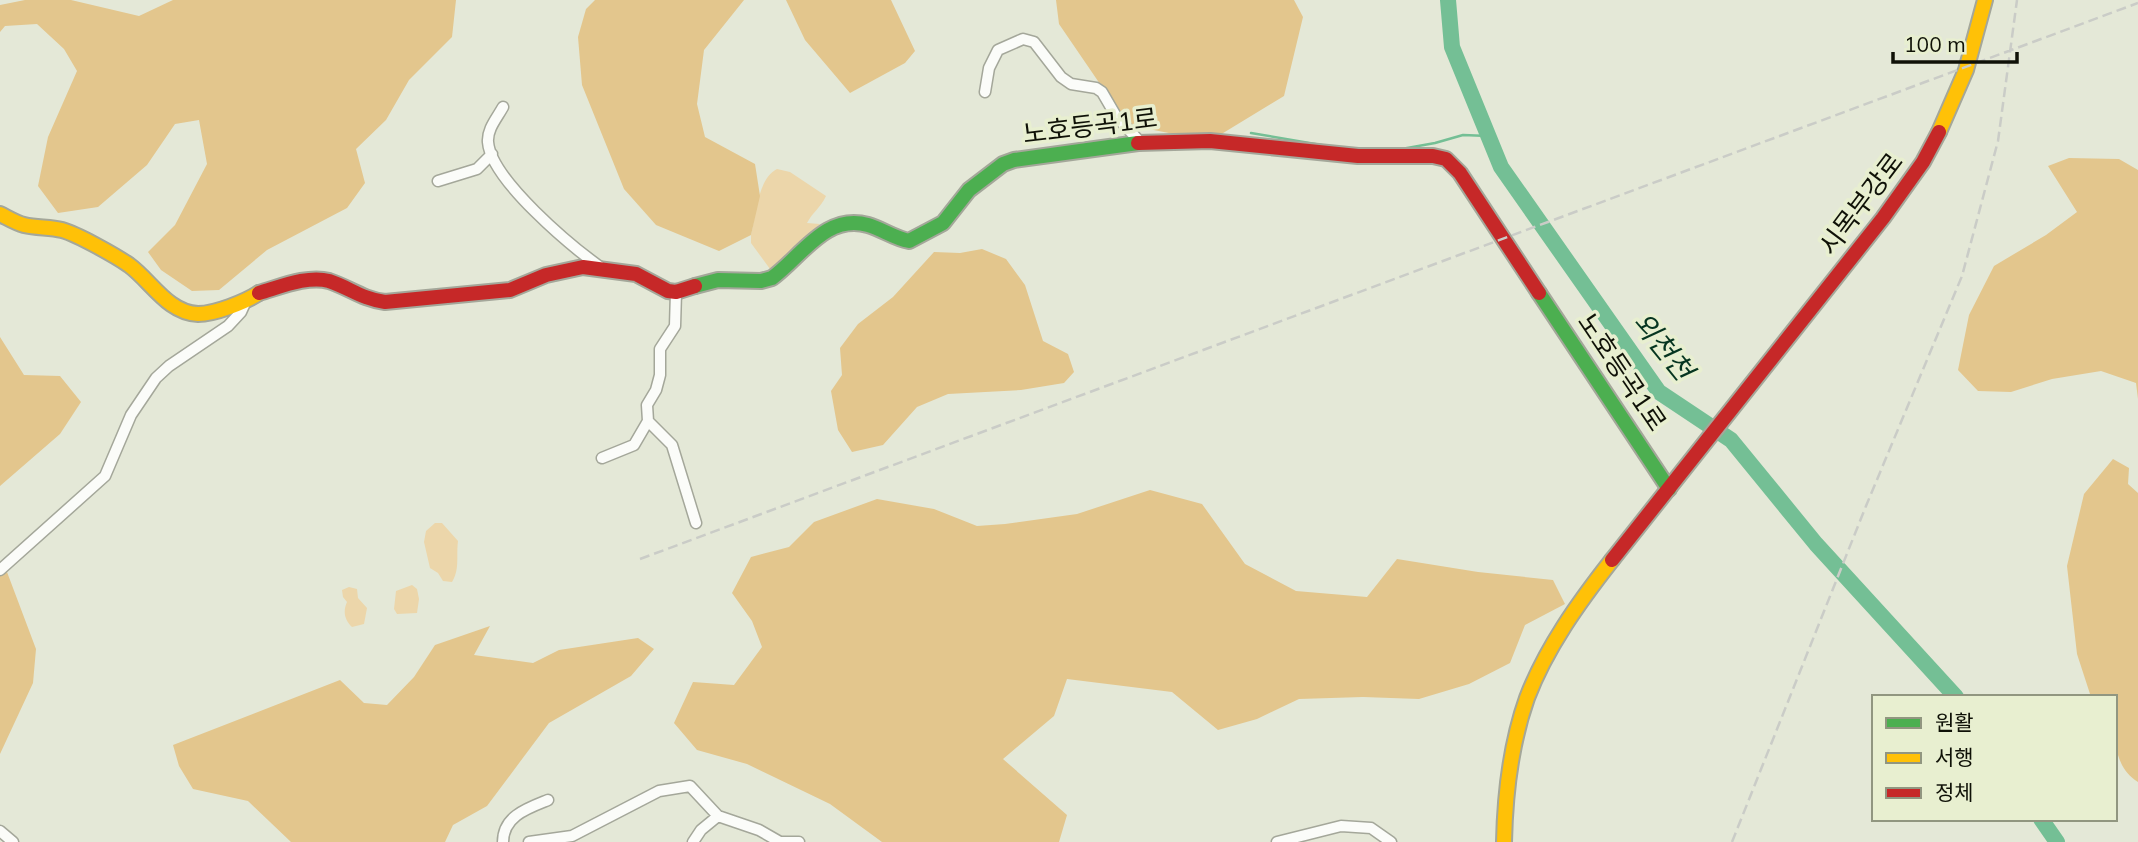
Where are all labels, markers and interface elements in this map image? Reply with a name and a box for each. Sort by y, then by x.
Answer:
scale bar [1893,21,2017,65]
text: 100 m [1904,31,1966,57]
street label: 노호등곡1로 [1021,101,1159,150]
street label: 시목부강로 [1811,146,1910,261]
water label: 외천천 [1625,305,1703,389]
street label: 노호등곡1로 [1571,306,1674,437]
legend [1872,695,2117,821]
text: 원활 [1935,709,1974,735]
text: 서행 [1935,744,1974,770]
text: 정체 [1935,779,1974,805]

